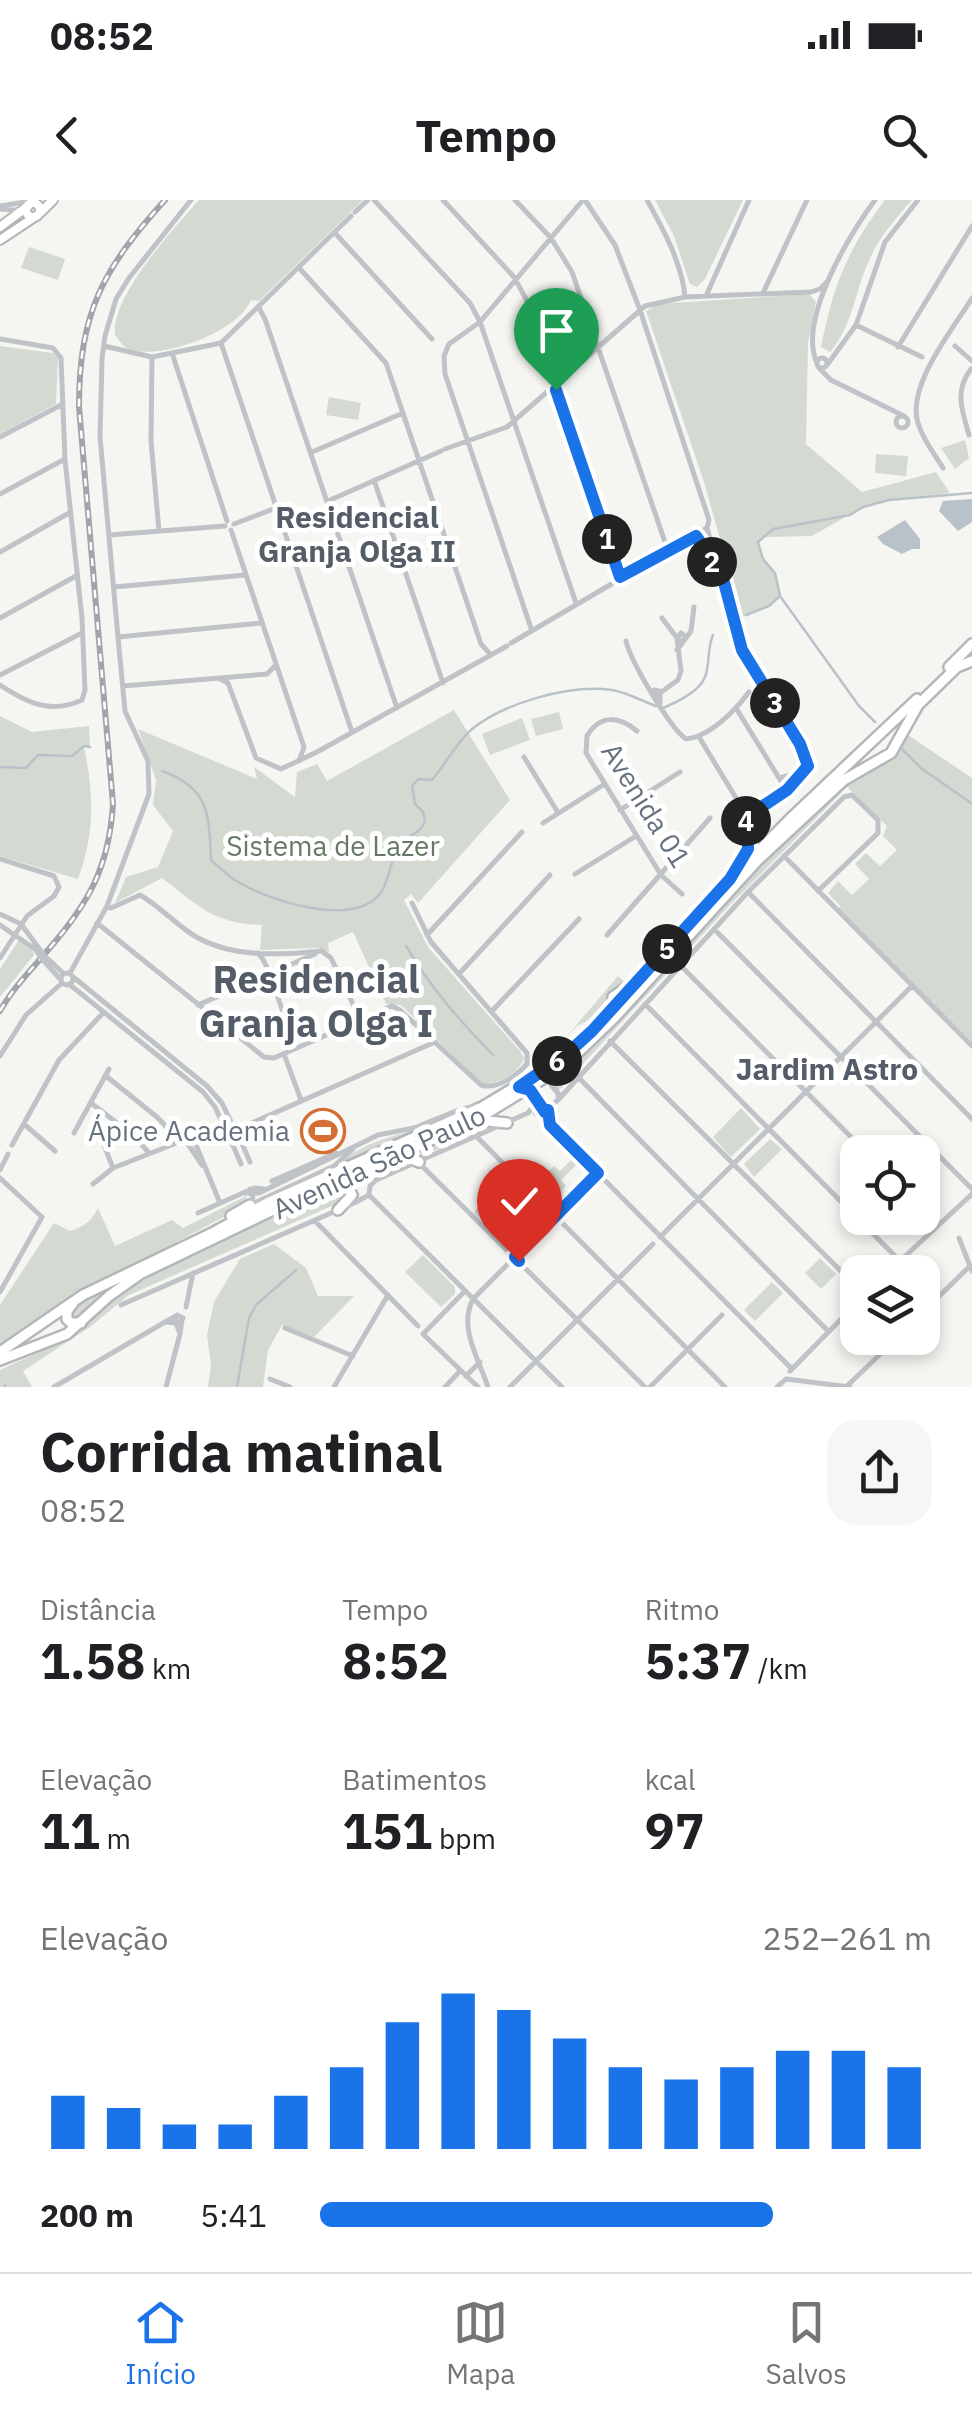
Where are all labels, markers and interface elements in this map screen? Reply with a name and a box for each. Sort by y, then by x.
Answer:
text: 08:52 [50,11,154,60]
text: Tempo [415,106,557,164]
icon: back [40,108,95,163]
icon: search [877,108,932,163]
pin [514,288,599,391]
icon: arrive [529,303,584,358]
district label: Residencial Granja Olga II [258,497,456,570]
pin: 1 [582,514,632,564]
text: 1 [599,520,615,557]
pin: 2 [687,537,737,587]
text: 2 [704,543,720,580]
pin: 3 [750,678,800,728]
text: 3 [767,684,783,721]
street label: Avenida 01 [593,735,699,874]
pin: 4 [721,796,771,846]
text: 4 [738,802,754,839]
park label: Sistema de Lazer [226,827,440,864]
pin: 5 [642,924,692,974]
text: 5 [659,930,675,967]
district label: Residencial Granja Olga I [199,954,433,1047]
pin: 6 [532,1036,582,1086]
text: 6 [549,1042,565,1079]
district label: Jardim Astro [736,1049,918,1088]
street label: Avenida São Paulo [266,1096,491,1227]
sports icon: Ápice Academia [300,1108,346,1154]
place label: Ápice Academia [88,1112,290,1149]
map controls [840,1135,940,1355]
button: locate [840,1135,940,1235]
pin [477,1159,562,1262]
icon: check [492,1174,547,1229]
button: layers [840,1255,940,1355]
text: Corrida matinal [40,1416,442,1487]
button: share [827,1420,932,1525]
text: 08:52 [40,1489,126,1531]
text: Distância [40,1591,156,1628]
text: Tempo [342,1591,428,1628]
text: Ritmo [645,1591,720,1628]
text: 1.58 [40,1628,146,1693]
text: 8:52 [342,1628,449,1693]
text: 5:37 [645,1628,751,1693]
text: km [146,1650,191,1687]
text: /km [751,1650,808,1687]
text: Elevação [40,1761,152,1798]
text: Batimentos [342,1761,487,1798]
text: kcal [645,1761,696,1798]
text: 11 [40,1798,100,1863]
text: 151 [342,1798,432,1863]
text: 97 [645,1798,705,1863]
text: m [100,1820,131,1857]
text: bpm [432,1820,496,1857]
text: Elevação [40,1917,168,1959]
text: 252–261 m [762,1917,932,1959]
text: 200 m [40,2194,134,2236]
text: 5:41 [200,2194,267,2236]
tab: Início [125,2295,196,2392]
tab: Mapa [446,2295,515,2392]
tab: Salvos [765,2295,847,2392]

